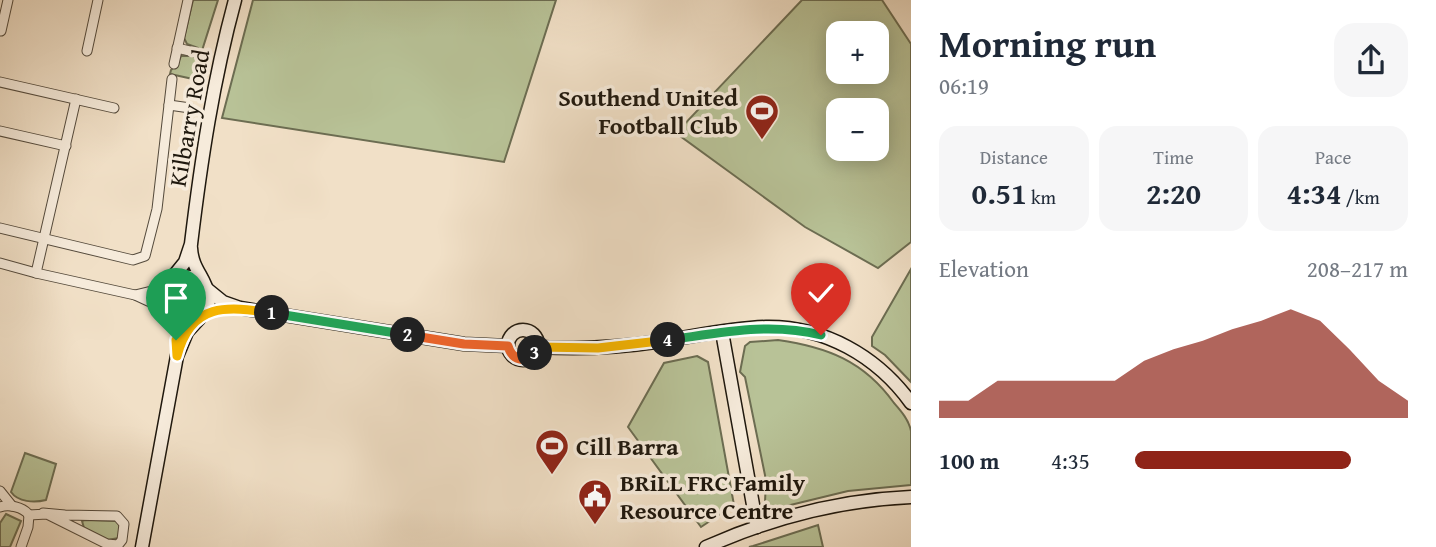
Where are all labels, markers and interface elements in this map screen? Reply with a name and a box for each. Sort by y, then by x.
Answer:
text: Morning run [939,15,1156,71]
map controls [826,21,889,161]
button: + [826,21,889,84]
button: share [1334,23,1408,97]
street label: Kilbarry Road [160,46,218,189]
text: 06:19 [939,69,989,102]
place label: Southend United Football Club [558,80,738,143]
sports icon: Southend United Football Club [743,92,781,141]
button: − [826,98,889,161]
text: Distance [980,143,1048,171]
text: Time [1153,143,1194,171]
text: Pace [1315,143,1351,171]
text: 0.51 [972,171,1027,215]
text: 2:20 [1146,171,1201,215]
text: 4:34 [1286,171,1342,215]
text: km [1027,183,1056,211]
text: /km [1342,183,1380,211]
text: Elevation [939,252,1029,285]
text: 208–217 m [1307,252,1408,285]
pin [791,263,851,335]
pin [146,268,206,340]
icon: check [802,274,840,312]
icon: arrive [157,279,195,317]
pin: 1 [254,296,290,330]
text: 1 [267,298,276,326]
pin: 2 [390,318,426,352]
text: 2 [403,320,412,348]
pin: 4 [650,322,686,358]
text: 4 [663,325,672,353]
pin: 3 [518,336,552,370]
text: 3 [530,338,539,366]
sports icon: Cill Barra [533,427,571,476]
place label: Cill Barra [576,429,679,464]
text: 100 m [939,444,1000,477]
text: 4:35 [1051,444,1090,477]
place label: BRiLL FRC Family Resource Centre [620,465,806,528]
public building icon: BRiLL FRC Family Resource Centre [576,477,614,526]

